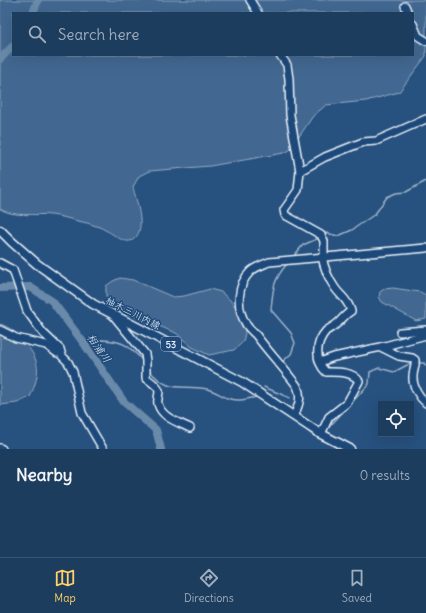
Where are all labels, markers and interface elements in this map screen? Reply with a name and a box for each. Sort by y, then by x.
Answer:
search box [12,12,414,56]
icon: search [26,23,48,45]
text: Search here [58,25,139,44]
street label: 柚木三川内線 [103,294,163,332]
water label: 相浦川 [84,330,114,366]
road number: 53 [161,337,181,351]
map controls [378,401,414,437]
button: locate [378,401,414,437]
text: Nearby [16,464,72,486]
text: 0 results [360,467,410,484]
tab: Map [54,567,76,605]
tab: Directions [184,567,234,605]
tab: Saved [342,567,372,605]

